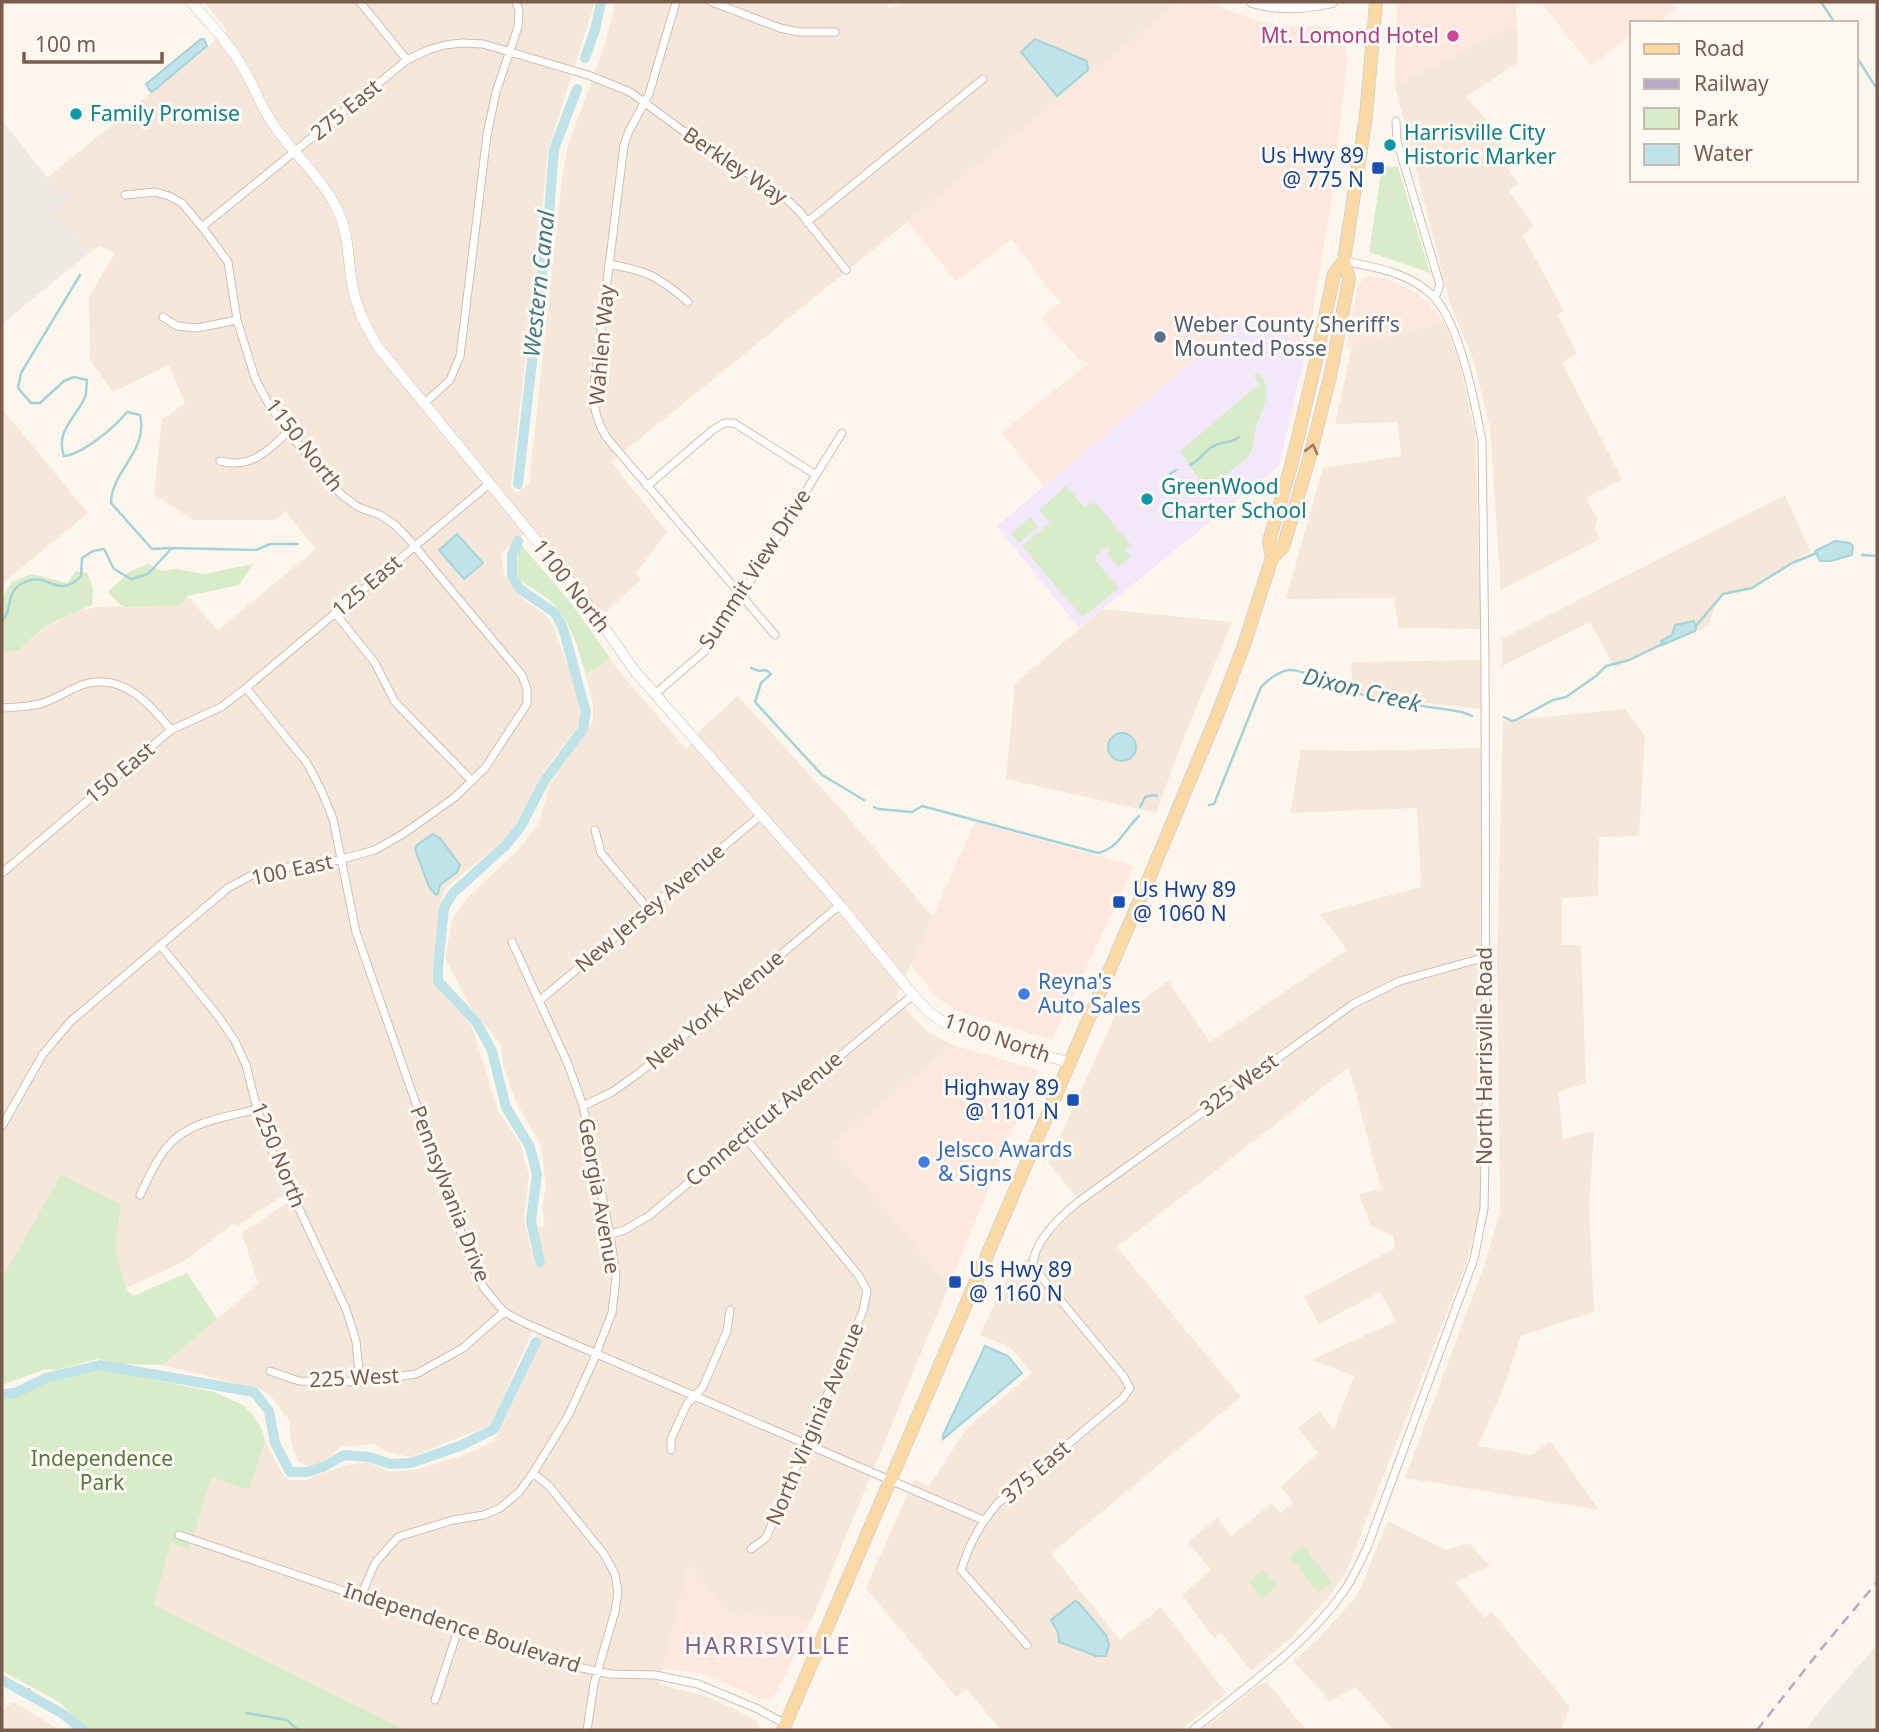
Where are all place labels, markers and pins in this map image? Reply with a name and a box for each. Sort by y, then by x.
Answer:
place label: Mt. Lomond Hotel [1261,21,1439,49]
marker: Mt. Lomond Hotel [1445,28,1461,44]
place label: Family Promise [90,99,240,127]
marker: Family Promise [68,106,84,122]
place label: Harrisville City Historic Marker [1404,118,1557,170]
marker: Harrisville City Historic Marker [1382,137,1398,153]
place label: Us Hwy 89 @ 775 N [1261,141,1364,193]
marker: Us Hwy 89 @ 775 N [1370,160,1386,176]
place label: Weber County Sheriff's Mounted Posse [1174,310,1400,362]
marker: Weber County Sheriff's Mounted Posse [1152,329,1168,345]
place label: GreenWood Charter School [1161,472,1307,524]
marker: GreenWood Charter School [1139,491,1155,507]
place label: Us Hwy 89 @ 1060 N [1133,875,1236,927]
marker: Us Hwy 89 @ 1060 N [1111,894,1127,910]
place label: Reyna's Auto Sales [1038,967,1141,1019]
marker: Reyna's Auto Sales [1016,986,1032,1002]
place label: Highway 89 @ 1101 N [944,1073,1059,1125]
marker: Highway 89 @ 1101 N [1065,1092,1081,1108]
place label: Jelsco Awards & Signs [936,1135,1072,1187]
marker: Jelsco Awards & Signs [916,1154,932,1170]
place label: Us Hwy 89 @ 1160 N [969,1255,1072,1307]
marker: Us Hwy 89 @ 1160 N [947,1274,963,1290]

